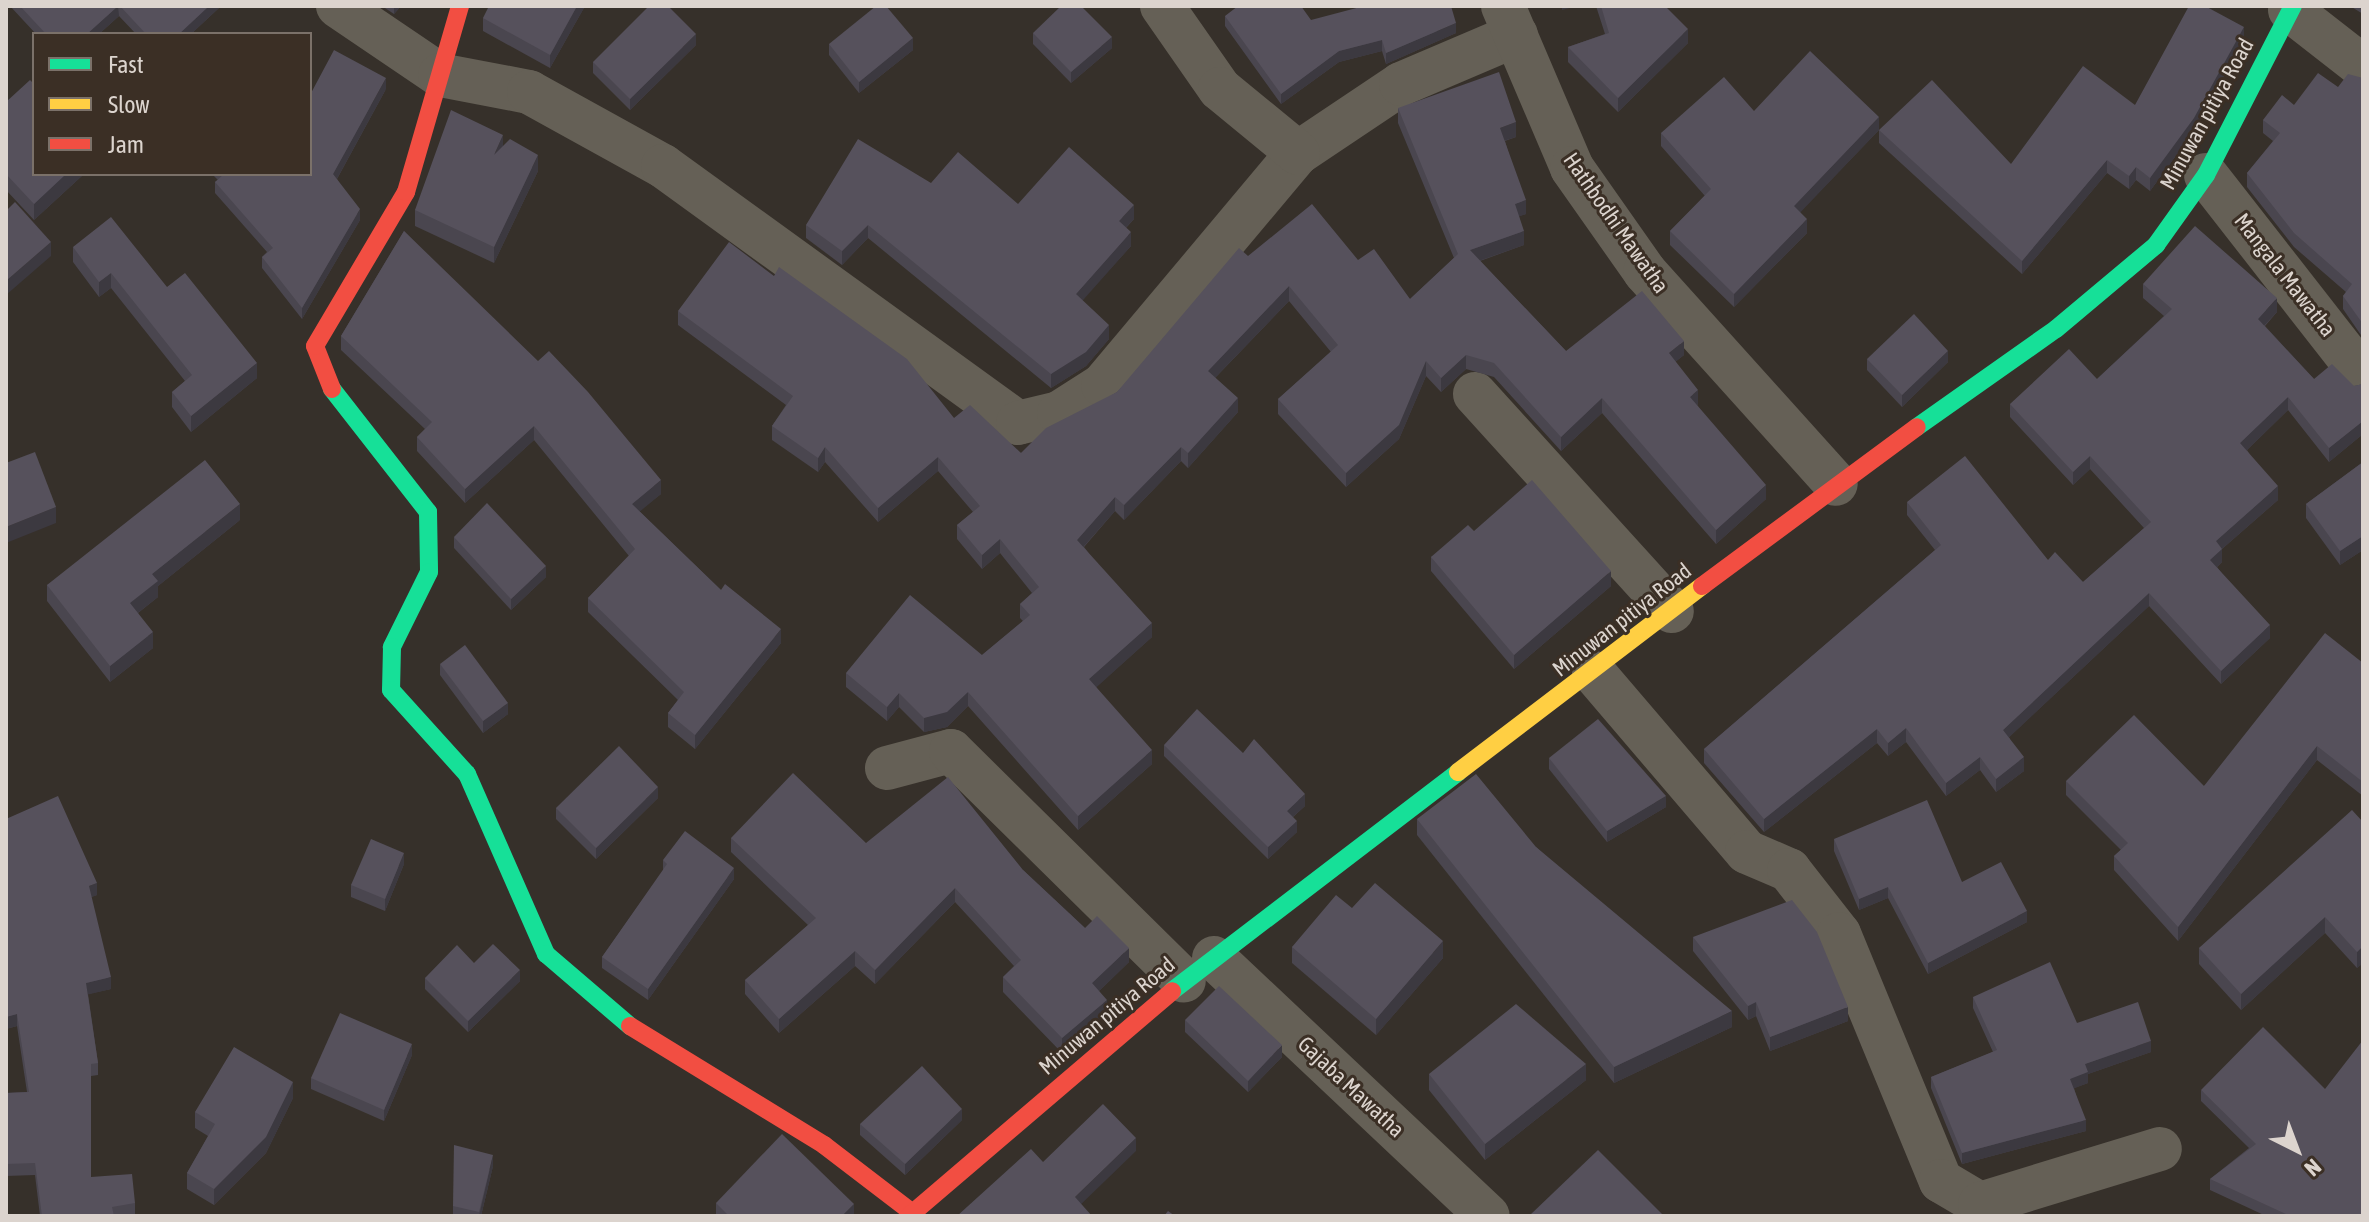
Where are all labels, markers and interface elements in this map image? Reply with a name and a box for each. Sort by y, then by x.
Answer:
legend [32,32,312,176]
street label: Minuwan pitiya Road [2155,34,2259,194]
text: Fast [108,51,144,78]
text: Slow [108,91,150,118]
text: Jam [108,131,144,158]
street label: Hathbodhi Mawatha [1558,148,1674,298]
street label: Mangala Mawatha [2229,208,2341,342]
street label: Minuwan pitiya Road [1547,558,1697,682]
street label: Minuwan pitiya Road [1034,952,1180,1080]
street label: Gajaba Mawatha [1292,1031,1410,1143]
north arrow [2257,1110,2337,1190]
text: N [2300,1154,2327,1182]

